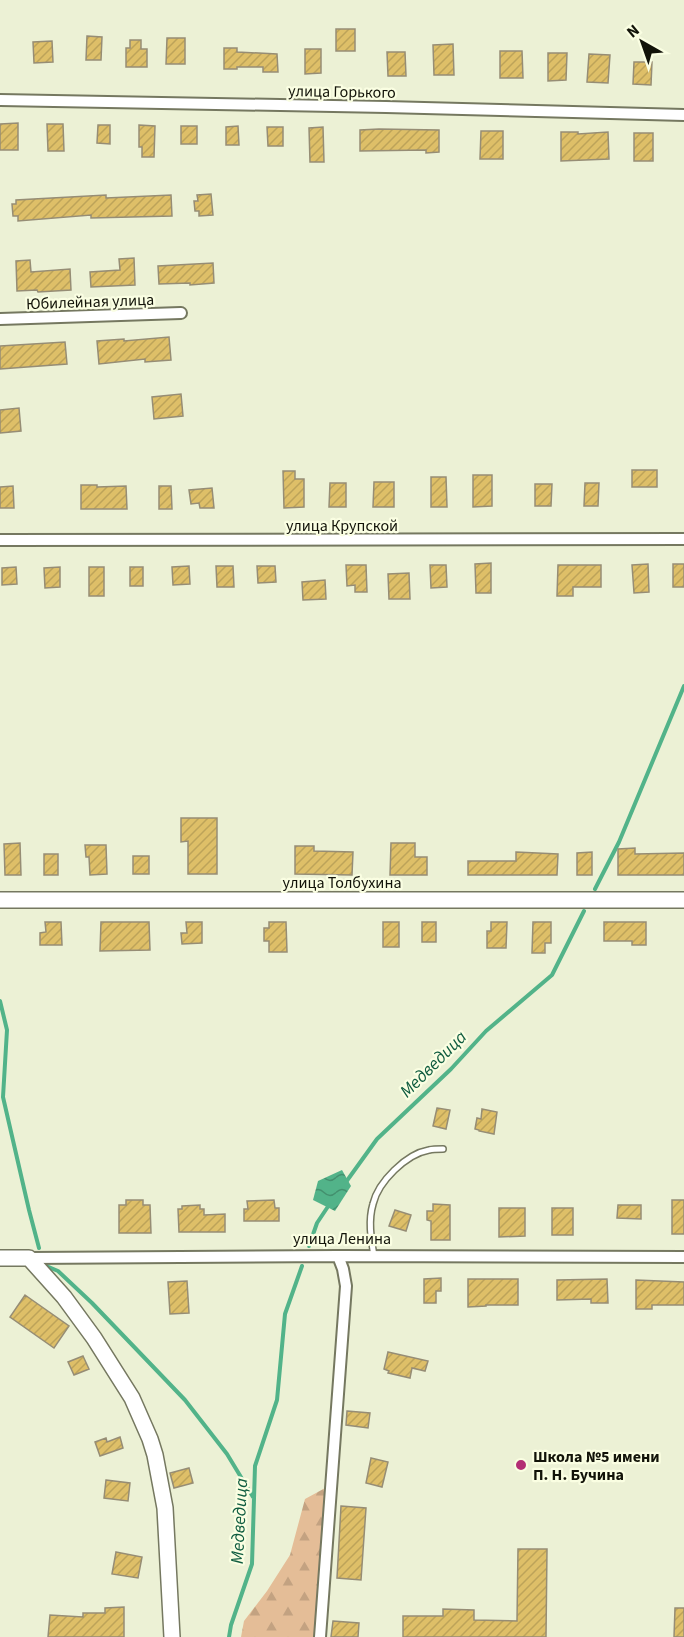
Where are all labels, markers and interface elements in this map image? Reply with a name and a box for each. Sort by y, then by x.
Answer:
north arrow [612,12,672,72]
text: N [622,19,644,43]
street label: улица Горького [288,80,396,104]
street label: Юбилейная улица [26,289,154,315]
street label: улица Крупской [286,515,398,537]
street label: улица Толбухина [283,872,401,894]
water label: Медведица [394,1025,473,1104]
street label: улица Ленина [293,1228,391,1250]
place label: Школа №5 имени П. Н. Бучина [533,1446,660,1486]
marker: Школа №5 имени П. Н. Бучина [514,1458,528,1472]
water label: Медведица [225,1477,254,1565]

